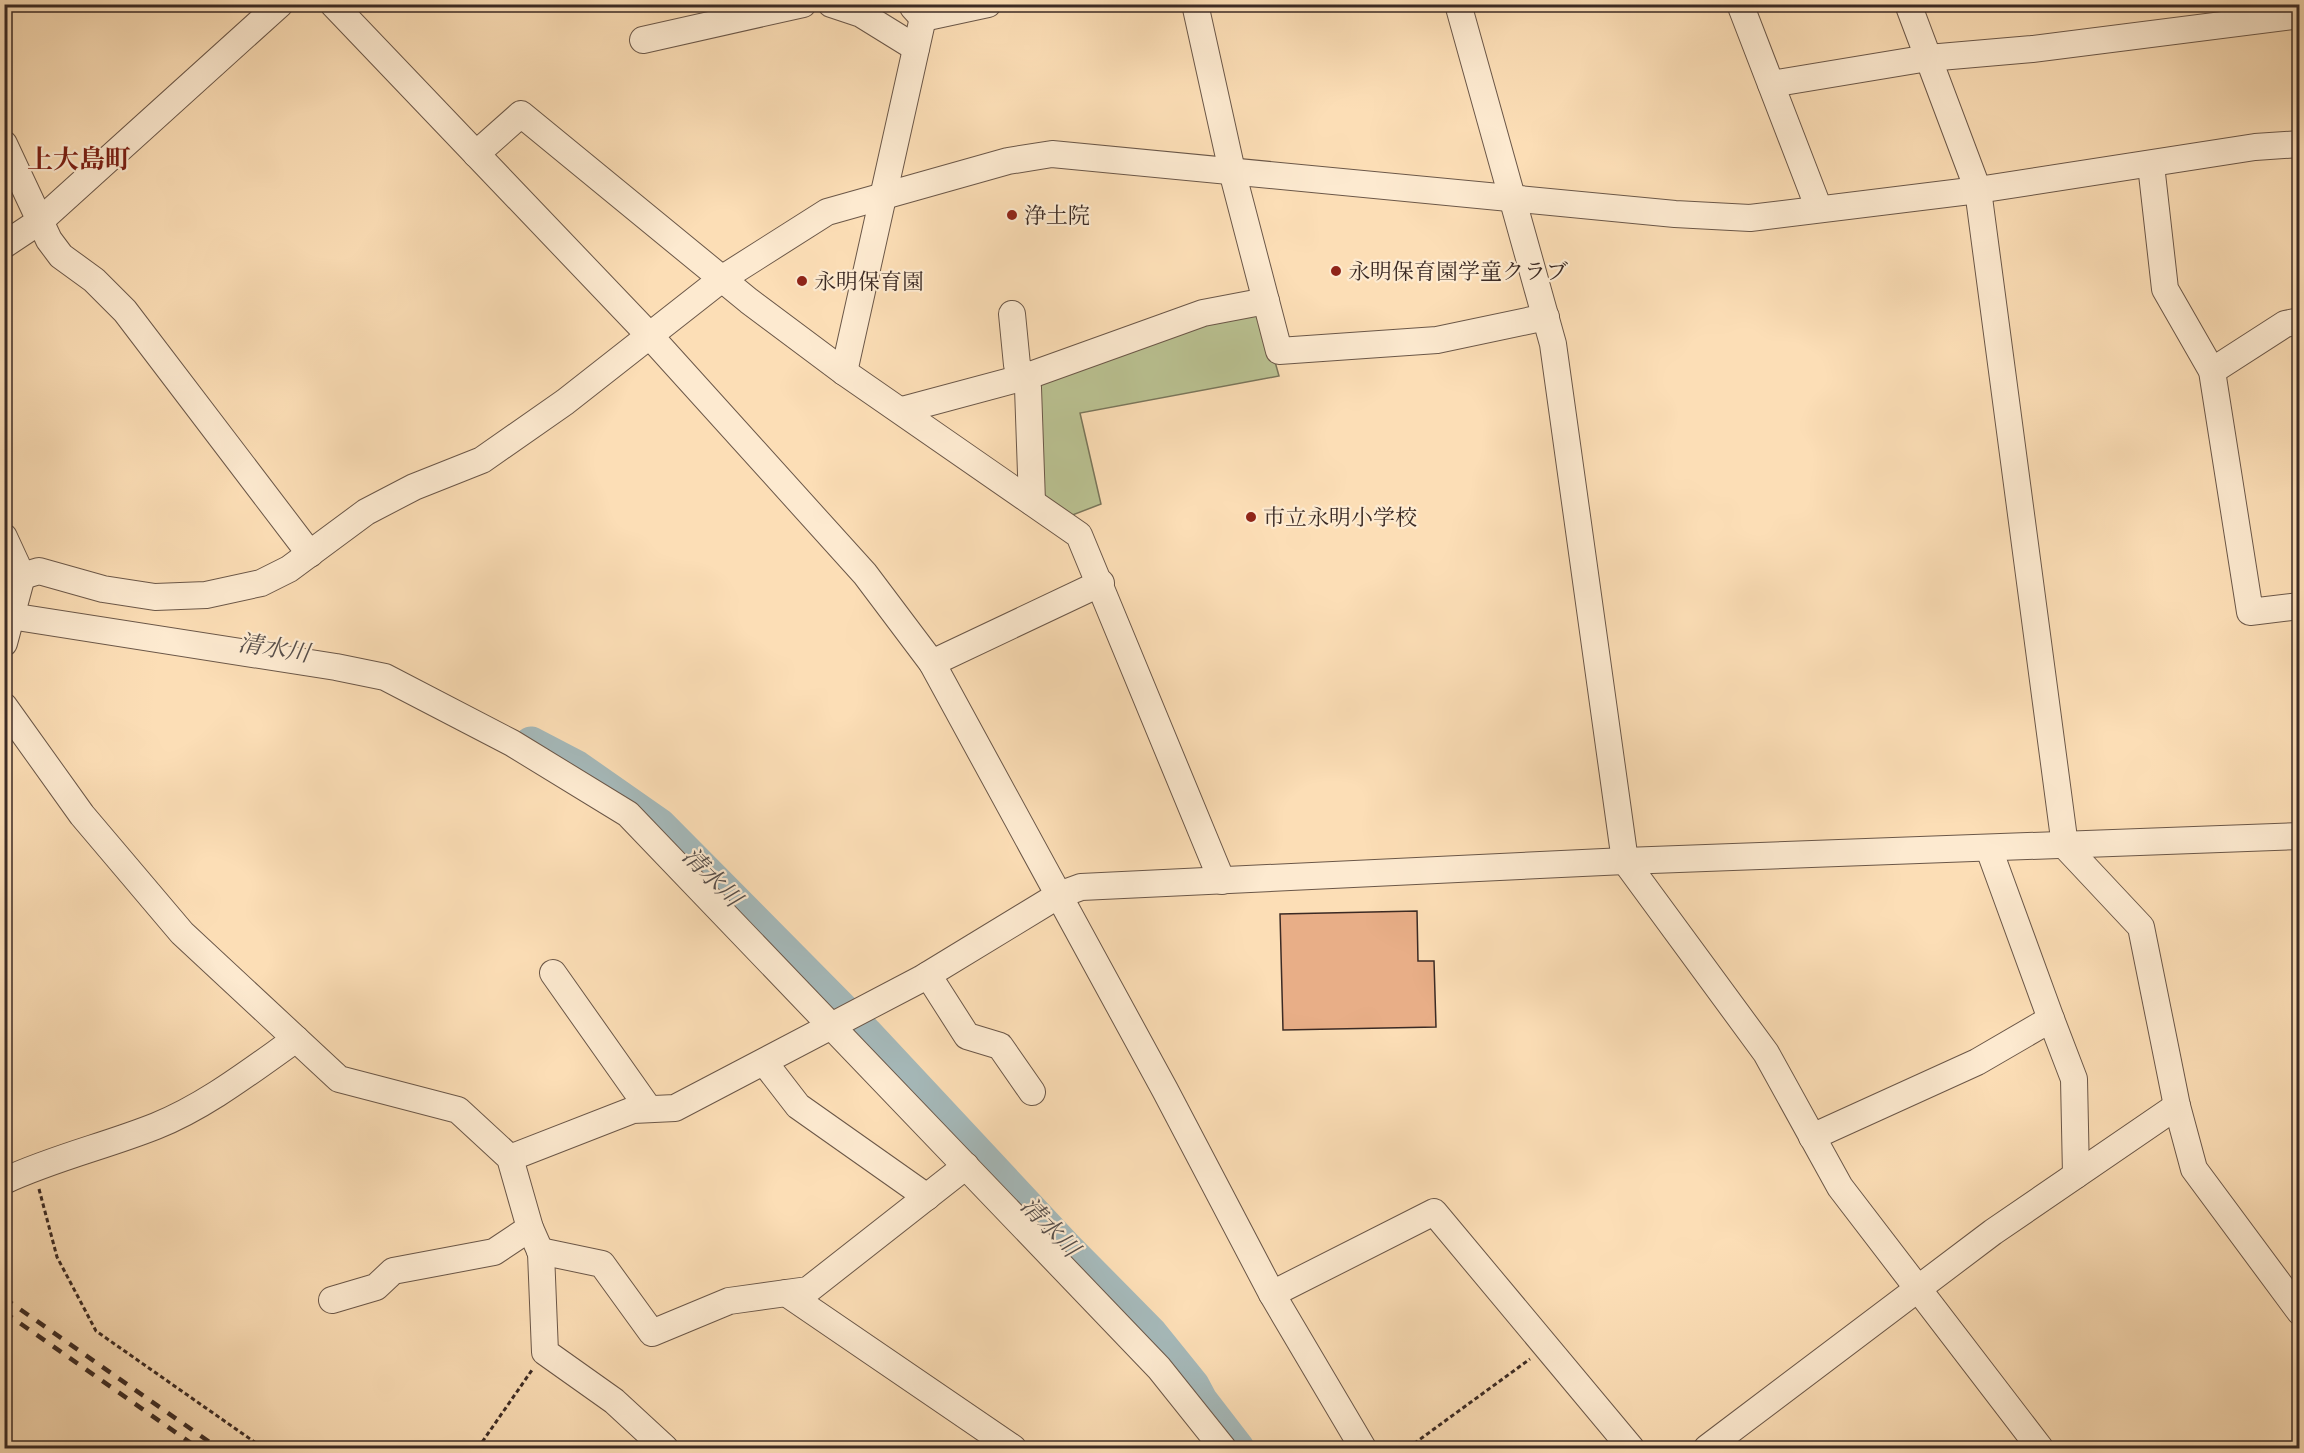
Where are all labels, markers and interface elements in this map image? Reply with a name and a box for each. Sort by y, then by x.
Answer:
district label: 上大島町 [27,139,131,178]
place label: 浄土院 [1024,199,1090,231]
marker: 浄土院 [1005,208,1019,222]
place label: 永明保育園学童クラブ [1348,255,1568,287]
marker: 永明保育園学童クラブ [1329,264,1343,278]
place label: 永明保育園 [814,265,924,297]
marker: 永明保育園 [795,274,809,288]
place label: 市立永明小学校 [1263,501,1417,533]
marker: 市立永明小学校 [1244,510,1258,524]
water label: 清水川 [236,625,315,671]
water label: 清水川 [675,839,752,917]
water label: 清水川 [1013,1189,1090,1267]

